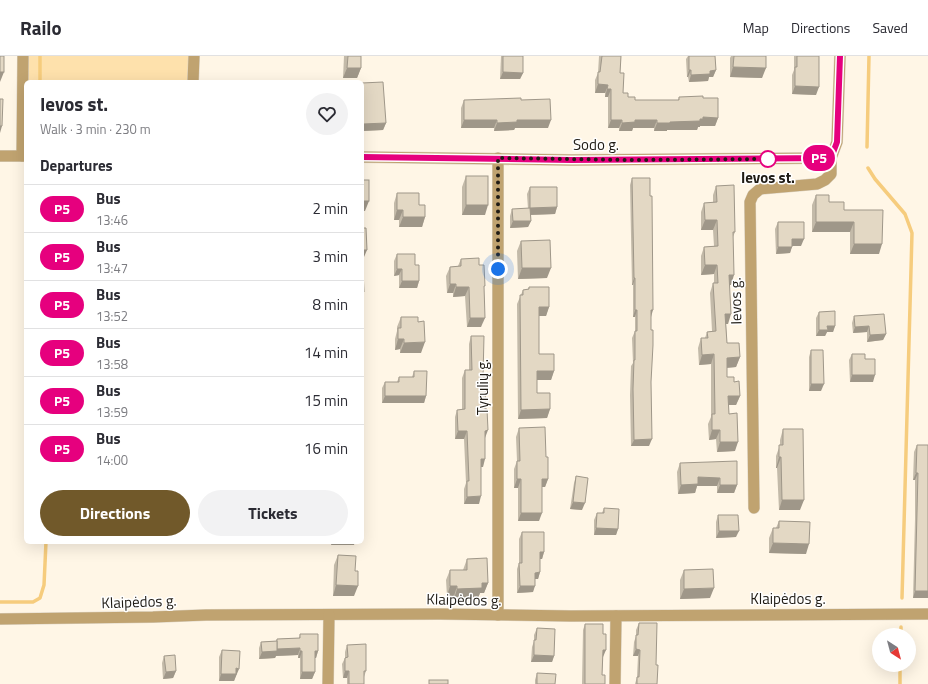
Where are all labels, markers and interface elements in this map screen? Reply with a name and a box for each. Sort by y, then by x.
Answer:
text: Railo [20,13,62,42]
text: Map [743,17,769,38]
text: Directions [791,17,850,38]
text: Saved [872,17,908,38]
text: Ievos st. [40,89,108,118]
button: heart [306,93,348,135]
text: Walk · 3 min · 230 m [40,119,151,139]
street label: Sodo g. [573,133,619,156]
line badge: P5 [801,145,837,171]
text: P5 [811,147,827,168]
marker: Ievos st. [759,150,777,168]
text: Departures [40,154,113,177]
place label: Ievos st. [741,166,795,189]
text: Bus [96,187,121,210]
text: 2 min [312,197,348,220]
text: P5 [54,198,70,219]
text: 13:46 [96,210,128,230]
text: Bus [96,235,121,258]
text: 3 min [312,245,348,268]
text: P5 [54,246,70,267]
text: 13:47 [96,258,128,278]
your location [488,259,508,279]
street label: Ievos g. [724,277,747,325]
text: Bus [96,283,121,306]
text: 8 min [312,293,348,316]
text: P5 [54,294,70,315]
text: 13:52 [96,306,128,326]
text: Bus [96,331,121,354]
text: 14 min [304,341,348,364]
text: P5 [54,342,70,363]
text: 13:58 [96,354,128,374]
street label: Tyrulių g. [471,359,494,415]
text: Bus [96,379,121,402]
text: 15 min [304,389,348,412]
text: P5 [54,390,70,411]
text: 13:59 [96,402,128,422]
text: Bus [96,427,121,450]
text: 16 min [304,437,348,460]
text: P5 [54,438,70,459]
text: 14:00 [96,450,128,470]
button: Directions [40,490,190,536]
button: Tickets [198,490,348,536]
street label: Klaipėdos g. [426,587,502,612]
street label: Klaipėdos g. [750,587,826,610]
street label: Klaipėdos g. [101,589,177,614]
north arrow [872,628,916,672]
map controls [872,628,916,672]

